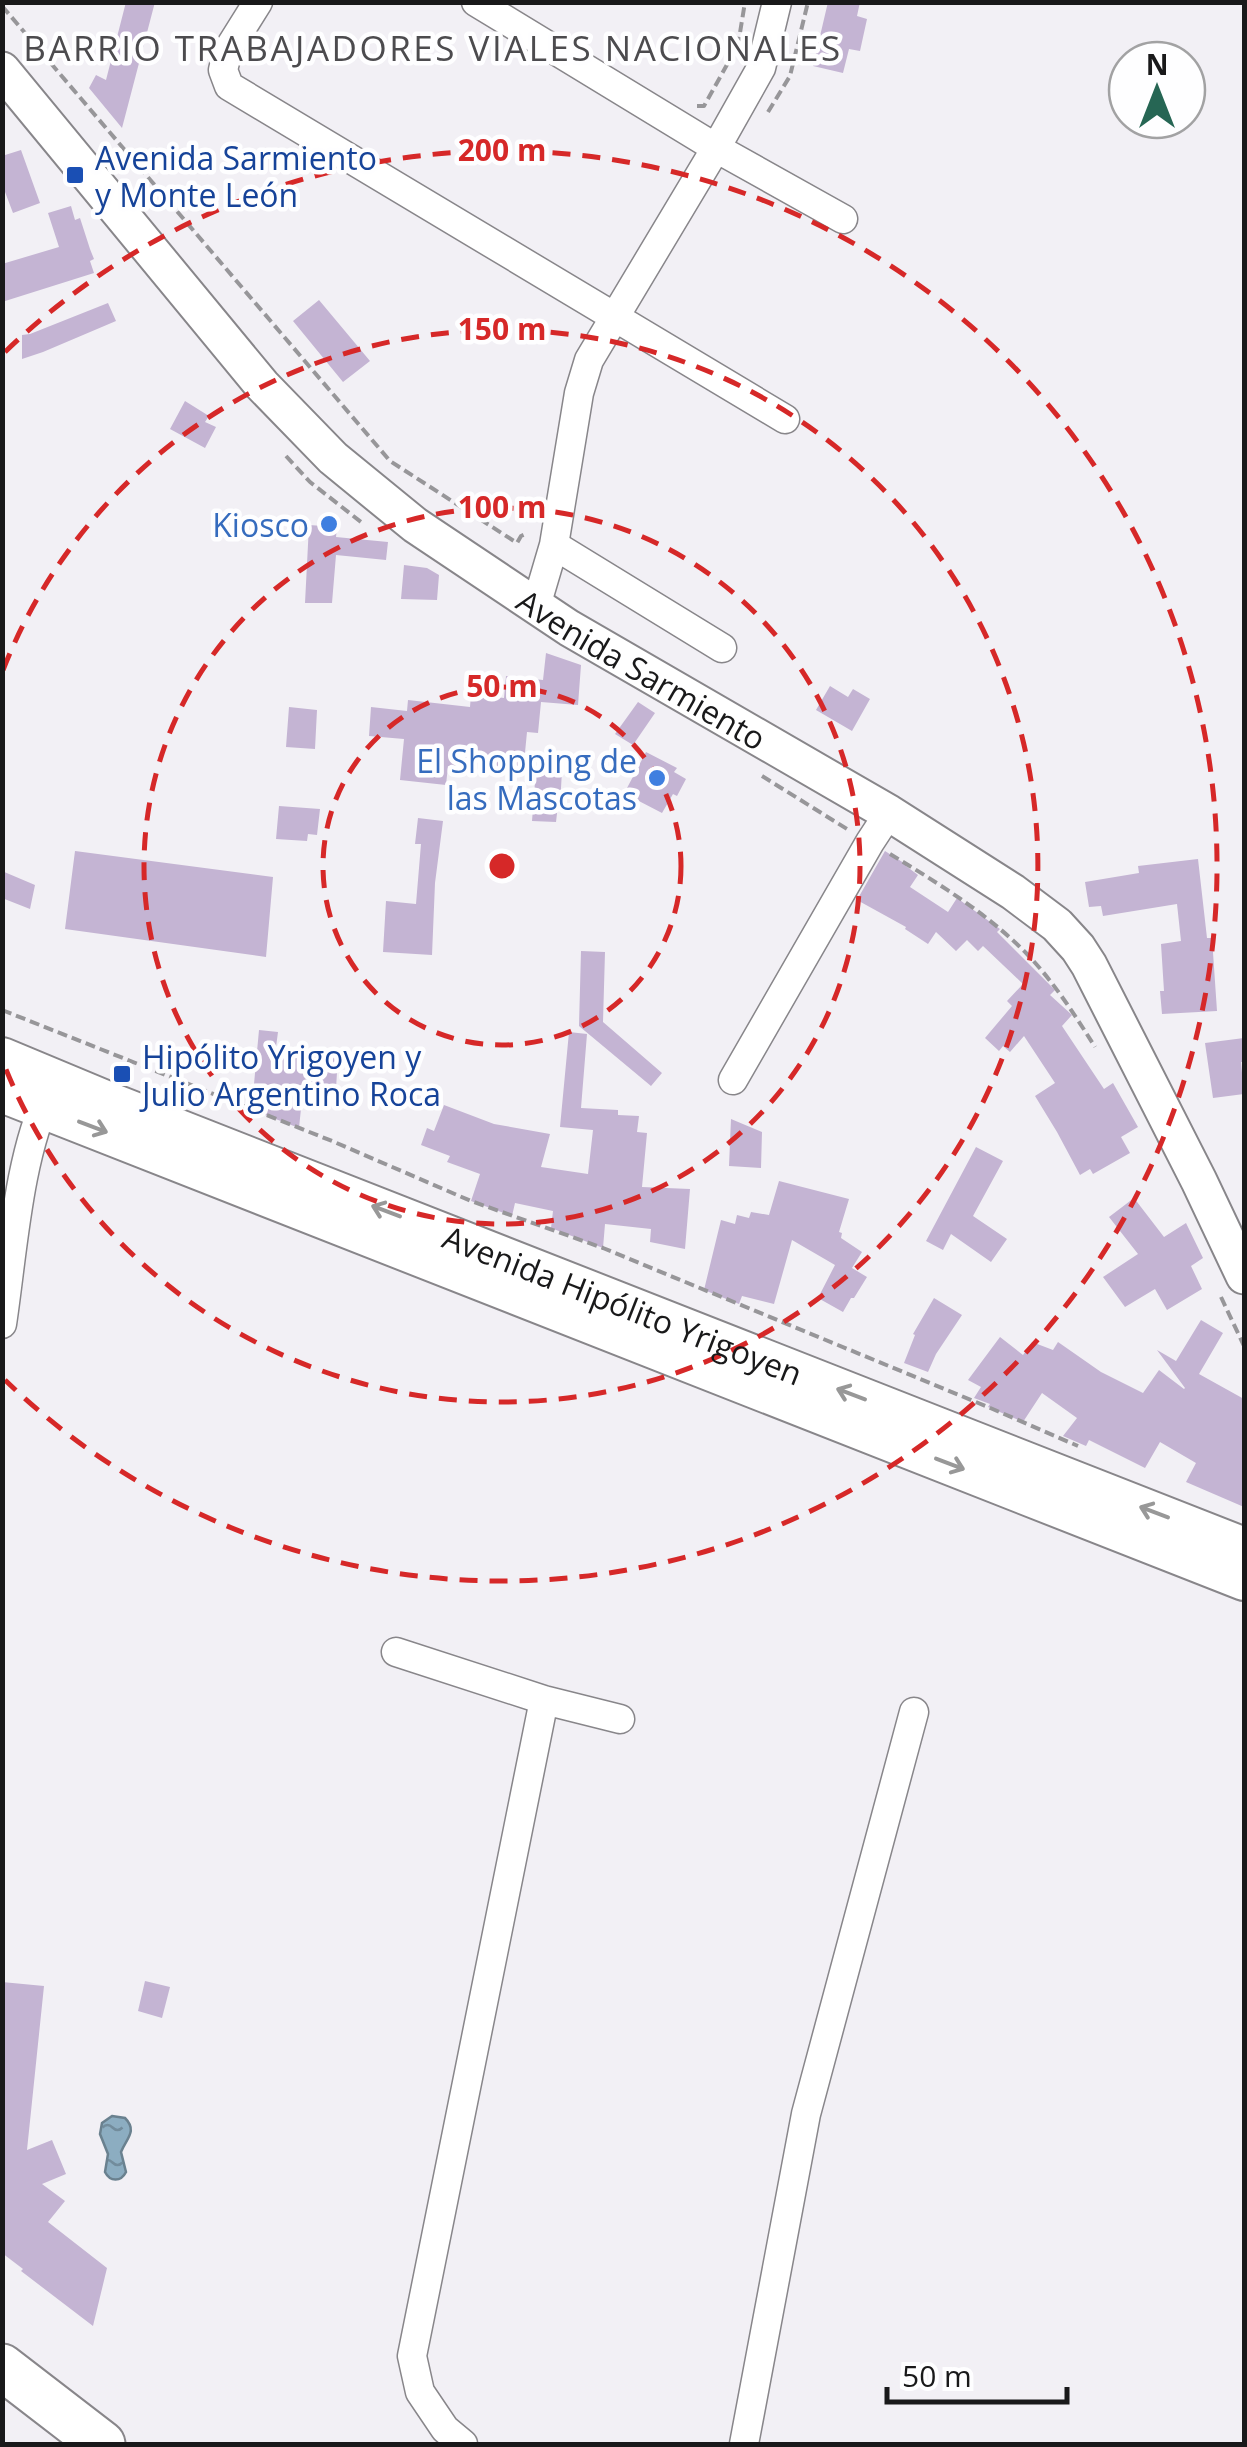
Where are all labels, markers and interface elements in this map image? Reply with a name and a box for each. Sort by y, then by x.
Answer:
district label: BARRIO TRABAJADORES VIALES NACIONALES [23,24,843,71]
north arrow [1107,40,1207,140]
text: N [1146,45,1168,83]
text: 200 m [458,129,546,170]
place label: Avenida Sarmiento y Monte León [95,136,377,216]
marker: Avenida Sarmiento y Monte León [64,164,86,186]
text: 150 m [458,308,546,349]
text: 100 m [458,486,546,527]
place label: Kiosco [212,503,309,546]
marker: Kiosco [318,513,340,535]
street label: Avenida Sarmiento [509,578,774,759]
text: 50 m [466,665,538,706]
place label: El Shopping de las Mascotas [416,739,637,819]
marker: El Shopping de las Mascotas [646,767,668,789]
centre of rings [484,848,520,884]
place label: Hipólito Yrigoyen y Julio Argentino Roca [139,1035,441,1115]
marker: Hipólito Yrigoyen y Julio Argentino Roca [111,1063,133,1085]
one-way arrow [77,1119,108,1137]
one-way arrow [371,1200,402,1218]
street label: Avenida Hipólito Yrigoyen [437,1214,809,1394]
one-way arrow [837,1383,867,1401]
one-way arrow [934,1456,964,1474]
one-way arrow [1139,1502,1169,1520]
scale bar [887,2342,1067,2404]
text: 50 m [902,2355,972,2396]

